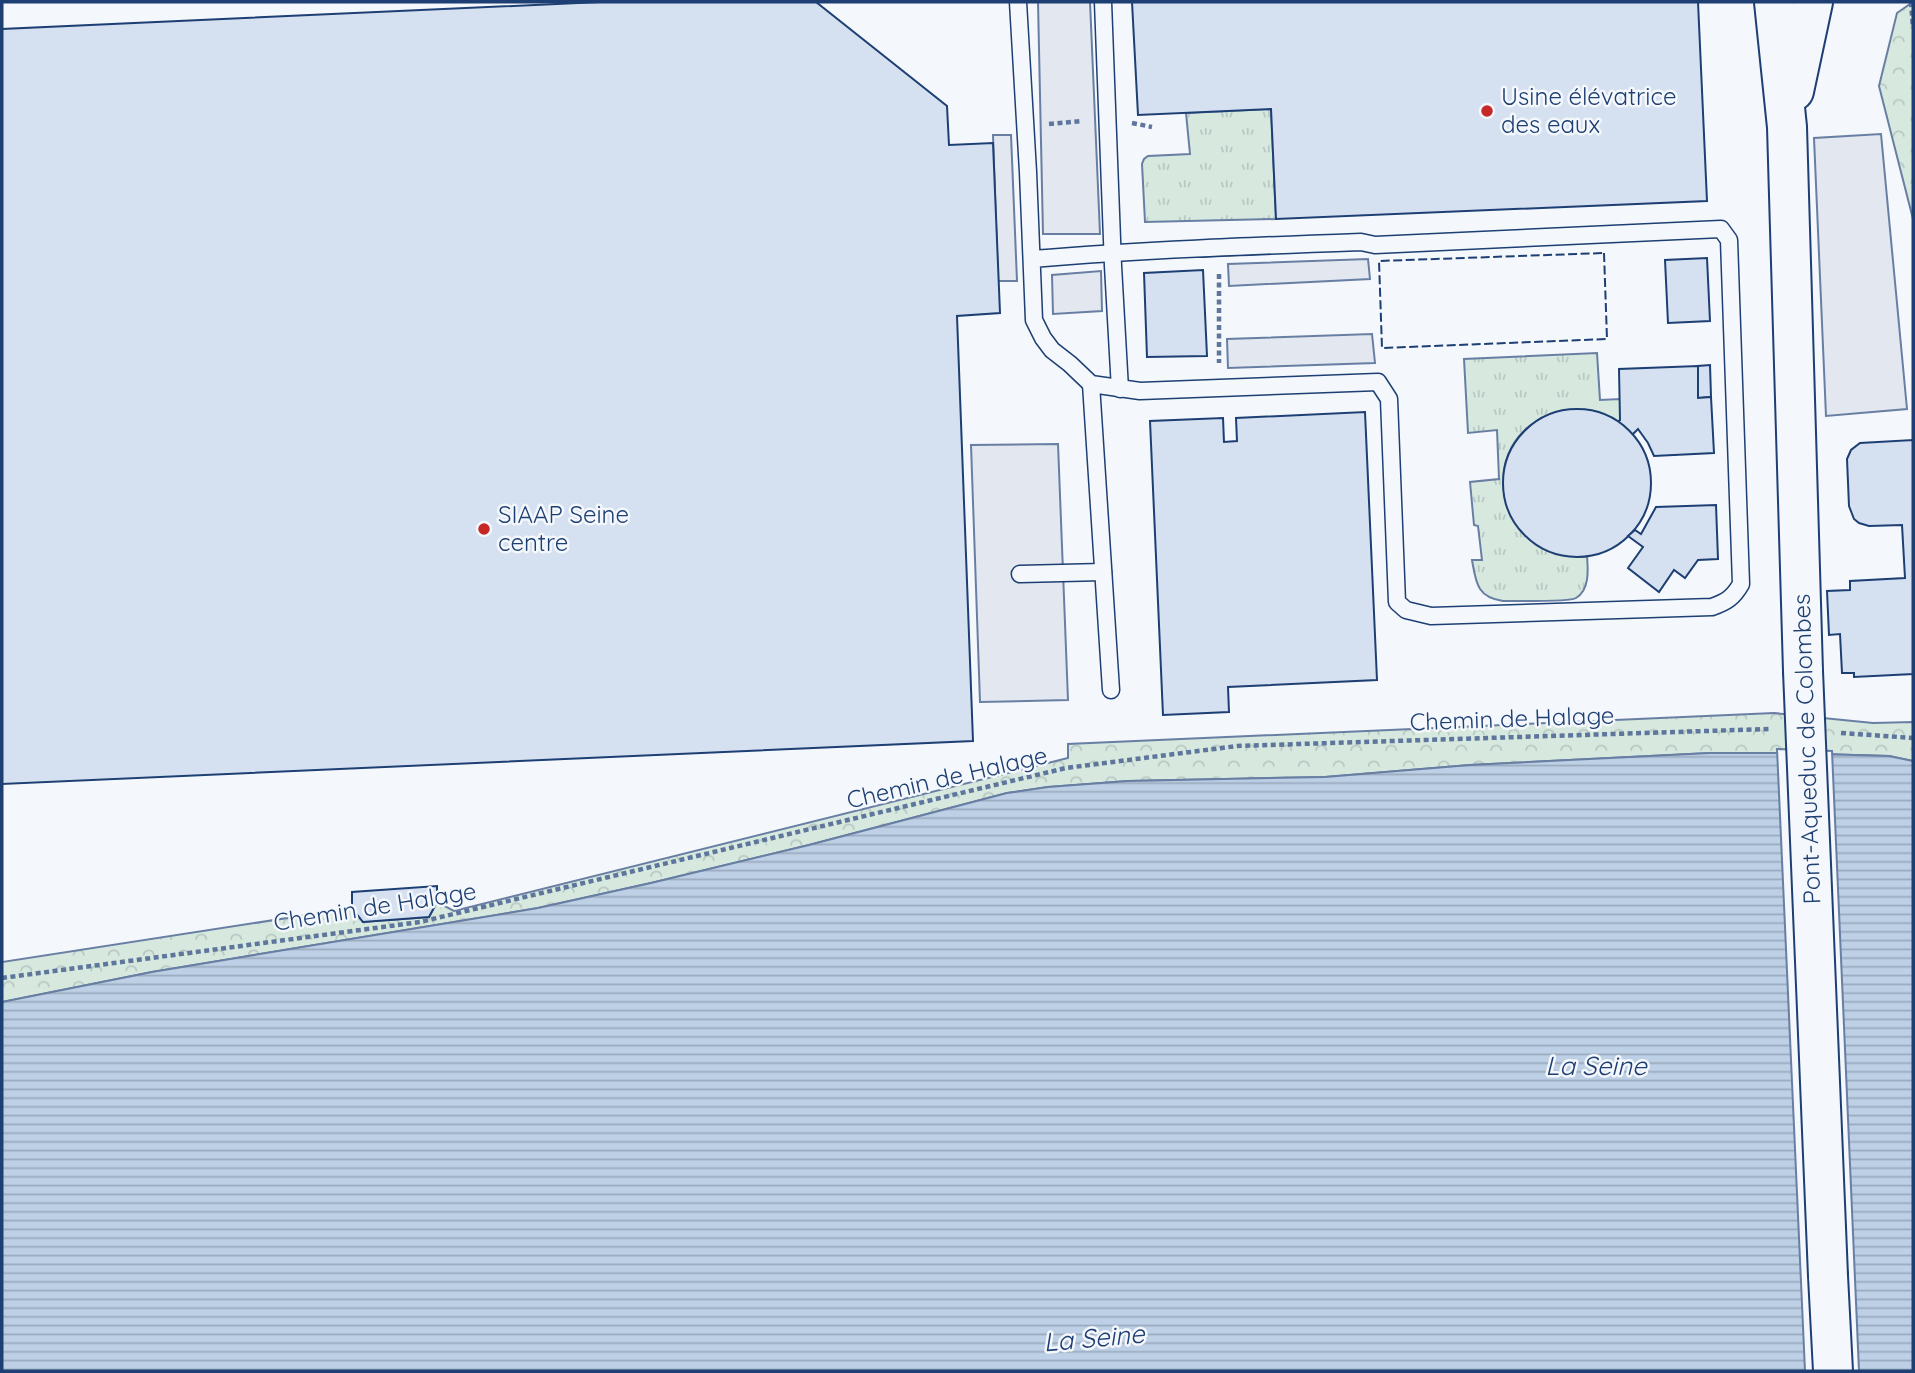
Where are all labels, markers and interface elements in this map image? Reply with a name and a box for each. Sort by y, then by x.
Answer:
place label: Usine élévatrice des eaux [1501,81,1676,139]
marker: Usine élévatrice des eaux [1479,103,1495,119]
place label: SIAAP Seine centre [498,499,629,557]
marker: SIAAP Seine centre [476,521,492,537]
street label: Pont-Aqueduc de Colombes [1786,593,1826,905]
street label: Chemin de Halage [1409,699,1615,737]
street label: Chemin de Halage [844,739,1050,815]
street label: Chemin de Halage [271,875,478,937]
water label: La Seine [1545,1049,1648,1082]
water label: La Seine [1042,1317,1147,1358]

